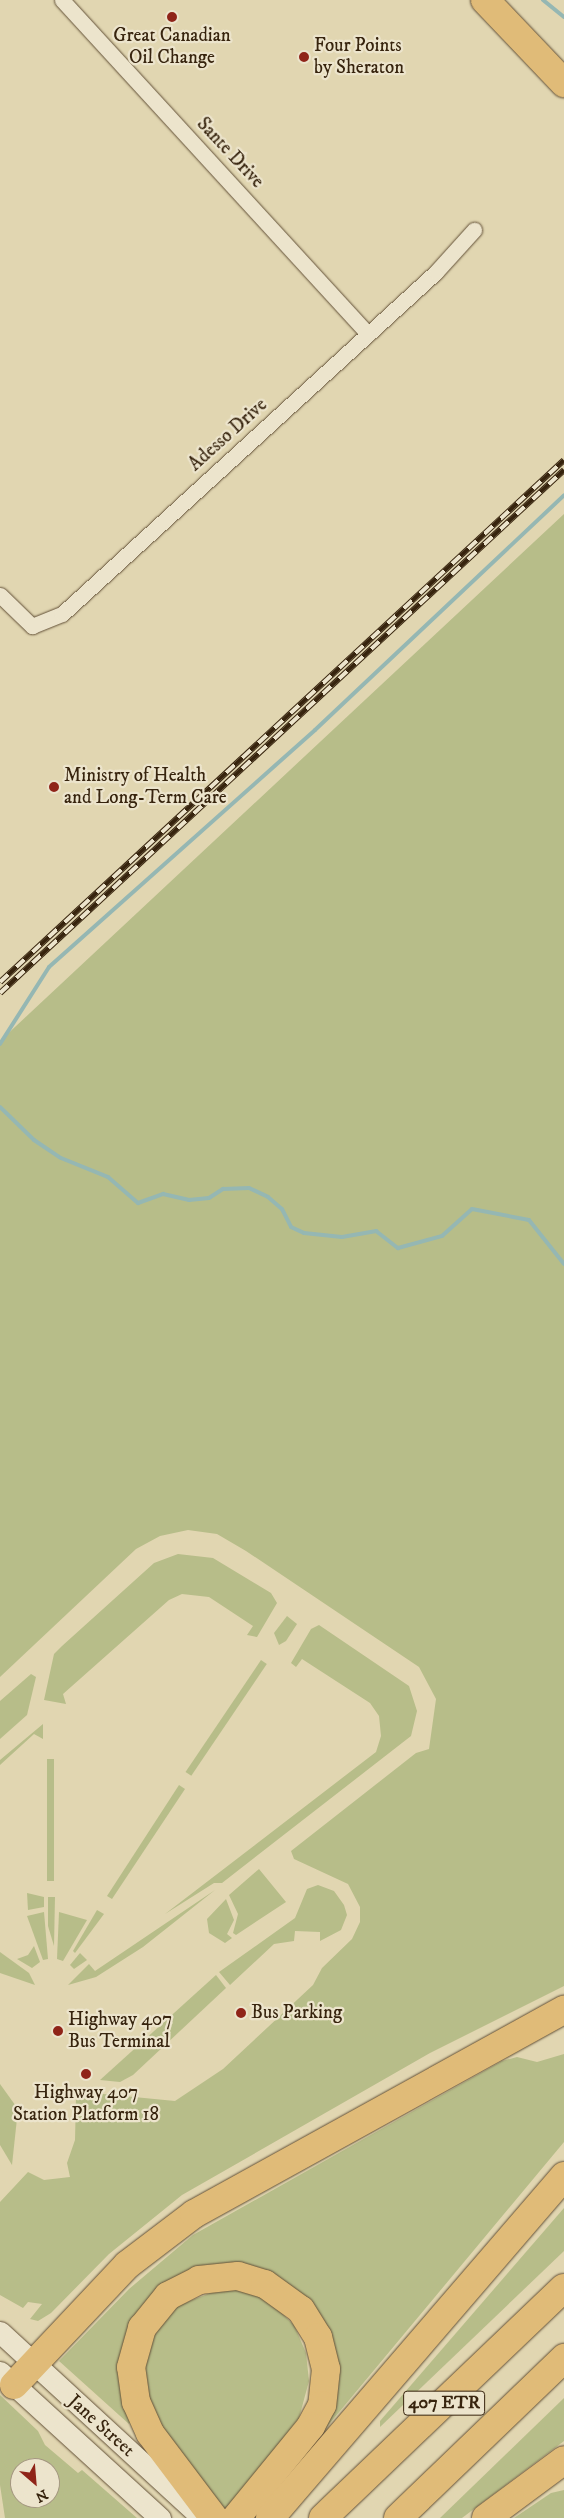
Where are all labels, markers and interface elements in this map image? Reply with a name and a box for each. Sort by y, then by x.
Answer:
marker: Great Canadian Oil Change [166,11,178,23]
place label: Great Canadian Oil Change [113,25,231,69]
place label: Four Points by Sheraton [314,35,404,79]
marker: Four Points by Sheraton [298,51,310,63]
street label: Sante Drive [192,113,268,193]
street label: Adesso Drive [184,394,272,476]
place label: Ministry of Health and Long-Term Care [64,765,227,809]
marker: Ministry of Health and Long-Term Care [48,781,60,793]
place label: Bus Parking [251,2002,342,2024]
marker: Bus Parking [235,2007,247,2019]
place label: Highway 407 Bus Terminal [68,2009,172,2053]
marker: Highway 407 Bus Terminal [52,2025,64,2037]
marker: Highway 407 Station Platform 18 [80,2068,92,2080]
place label: Highway 407 Station Platform 18 [13,2082,159,2126]
road number: 407 ETR [403,2388,485,2418]
street label: Jane Street [63,2390,139,2462]
north arrow [10,2458,60,2508]
text: N [32,2485,51,2506]

